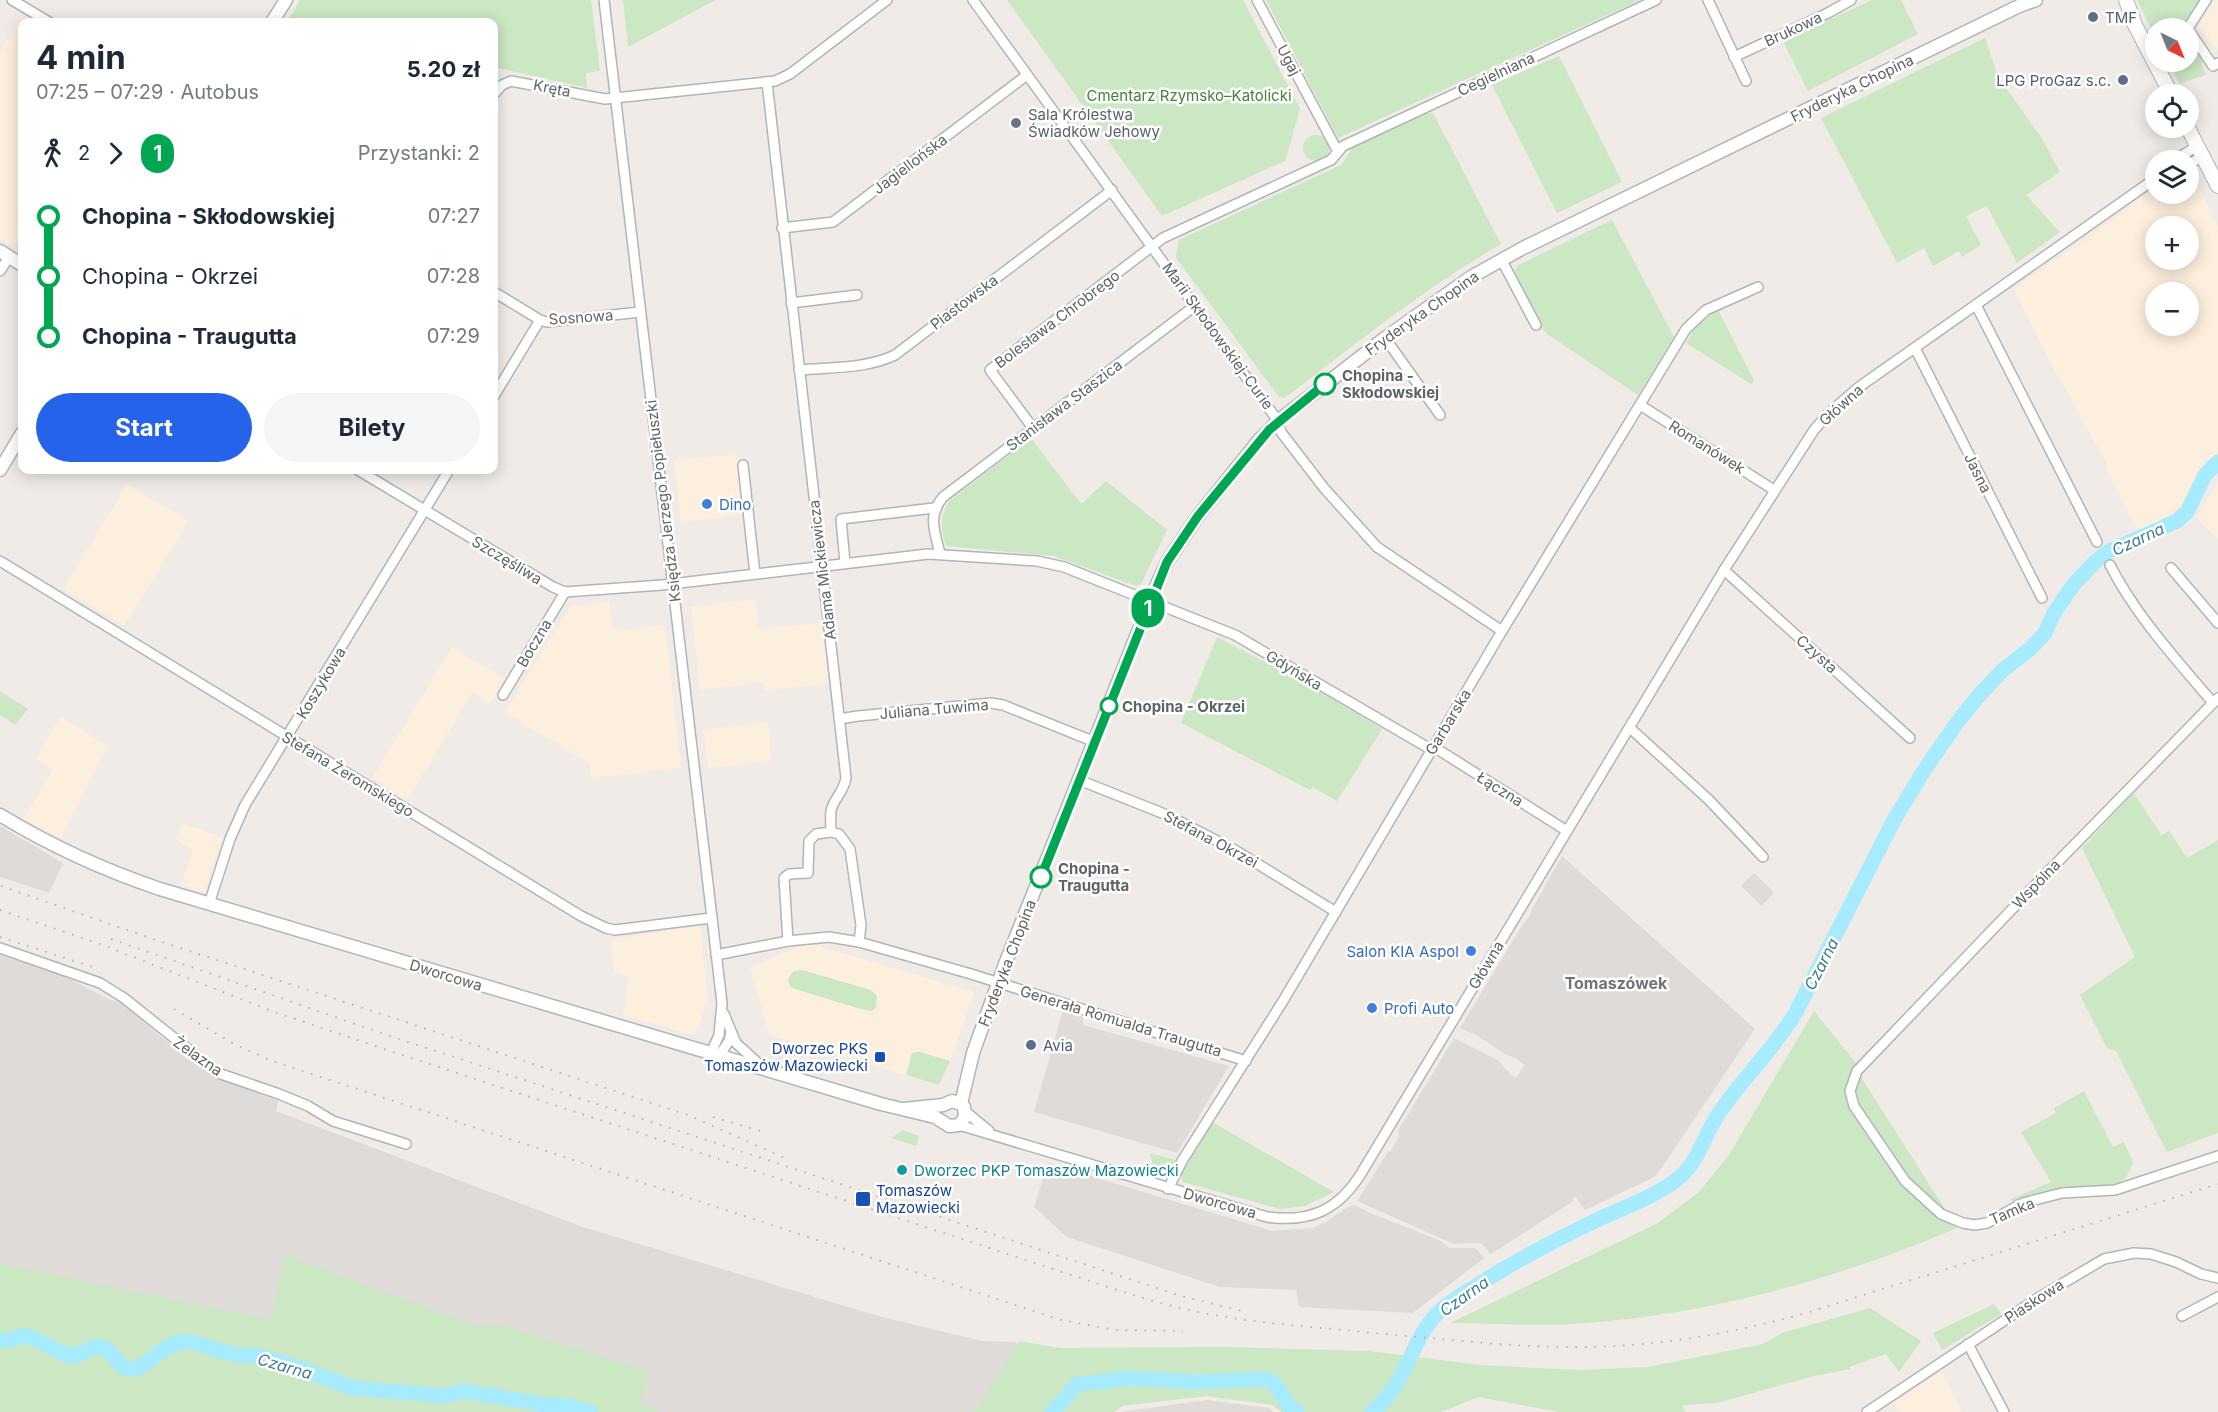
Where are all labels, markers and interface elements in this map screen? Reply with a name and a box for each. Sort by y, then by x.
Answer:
street label: Brukowa [1761,7,1825,51]
place label: TMF [2105,8,2137,27]
marker: TMF [2086,10,2100,24]
north arrow [2145,18,2199,72]
map controls [2145,18,2199,336]
text: 4 min [36,37,126,77]
street label: Ugaj [1273,41,1305,79]
street label: Cegielniana [1454,48,1538,100]
street label: Fryderyka Chopina [1787,50,1917,126]
text: 5.20 zł [407,56,480,82]
place label: LPG ProGaz s.c. [1996,71,2111,90]
marker: LPG ProGaz s.c. [2116,73,2130,87]
street label: Kręta [532,75,572,101]
text: 07:25 – 07:29 · Autobus [36,80,259,104]
button: locate [2145,84,2199,138]
park label: Cmentarz Rzymsko–Katolicki [1086,86,1292,105]
place label: Sala Królestwa Świadków Jehowy [1028,105,1160,141]
marker: Sala Królestwa Świadków Jehowy [1009,116,1023,130]
street label: Jagiellońska [869,130,951,198]
icon: walk [36,137,69,170]
icon: forward [99,137,132,170]
text: 2 [78,141,90,165]
text: 1 [153,141,162,166]
text: Przystanki: 2 [358,141,480,165]
button: layers [2145,150,2199,204]
text: Chopina - Skłodowskiej [82,203,335,229]
text: 07:27 [428,204,480,228]
button: + [2145,216,2199,270]
street label: Marii Skłodowskiej-Curie [1158,259,1278,413]
text: Chopina - Okrzei [82,263,258,289]
text: 07:28 [427,264,480,288]
street label: Bolesława Chrobrego [991,266,1123,372]
street label: Fryderyka Chopina [1361,267,1483,359]
street label: Piastowska [926,270,1002,334]
button: − [2145,282,2199,336]
street label: Sosnowa [548,305,614,329]
text: Chopina - Traugutta [82,323,297,349]
text: 07:29 [427,324,480,348]
street label: Stanisława Staszica [1002,355,1126,455]
place label: Chopina - Skłodowskiej [1342,366,1439,402]
marker: Chopina - Skłodowskiej [1314,373,1336,395]
street label: Główna [1815,380,1867,430]
button: Start [36,393,252,462]
button: Bilety [264,393,480,462]
street label: Księdza Jerzego Popiełuszki [641,399,685,603]
street label: Romanówek [1665,416,1749,478]
street label: Jasna [1960,450,1996,496]
place label: Dino [719,495,751,514]
marker: Dino [700,497,714,511]
street label: Adama Mickiewicza [804,499,840,641]
water label: Czarna [2109,518,2168,560]
street label: Szczęśliwa [468,532,546,588]
line badge: 1 [1128,588,1168,628]
text: 1 [1143,596,1153,621]
street label: Boczna [512,616,556,670]
street label: Czysta [1792,631,1842,677]
street label: Koszykowa [292,644,350,722]
street label: Gdyńska [1262,646,1326,694]
street label: Garbarska [1421,686,1475,758]
street label: Juliana Tuwima [879,695,989,723]
marker: Chopina - Okrzei [1100,697,1118,715]
place label: Chopina - Okrzei [1122,697,1245,716]
street label: Stefana Żeromskiego [278,727,418,821]
street label: Łączna [1473,767,1527,811]
street label: Stefana Okrzei [1161,806,1261,872]
street label: Wspólna [2008,855,2064,913]
place label: Chopina - Traugutta [1058,859,1130,895]
marker: Chopina - Traugutta [1030,866,1052,888]
street label: Fryderyka Chopina [974,897,1040,1029]
water label: Czarna [1799,935,1843,993]
street label: Główna [1464,937,1508,993]
place label: Salon KIA Aspol [1346,942,1459,961]
marker: Salon KIA Aspol [1464,944,1478,958]
street label: Dworcowa [407,955,485,995]
district label: Tomaszówek [1565,973,1668,993]
street label: Generała Romualda Traugutta [1018,981,1224,1061]
place label: Profi Auto [1384,999,1454,1018]
marker: Profi Auto [1365,1001,1379,1015]
street label: Żelazna [170,1032,226,1080]
place label: Avia [1043,1036,1073,1055]
marker: Avia [1024,1038,1038,1052]
place label: Dworzec PKS Tomaszów Mazowiecki [704,1039,868,1075]
marker: Dworzec PKS Tomaszów Mazowiecki [873,1050,887,1064]
place label: Dworzec PKP Tomaszów Mazowiecki [914,1161,1179,1180]
marker: Dworzec PKP Tomaszów Mazowiecki [895,1163,909,1177]
place label: Tomaszów Mazowiecki [876,1181,960,1217]
street label: Dworcowa [1181,1184,1259,1222]
marker: Tomaszów Mazowiecki [854,1190,872,1208]
street label: Tamka [1987,1193,2037,1229]
water label: Czarna [1435,1272,1493,1320]
street label: Piaskowa [2001,1275,2067,1327]
water label: Czarna [255,1349,315,1383]

